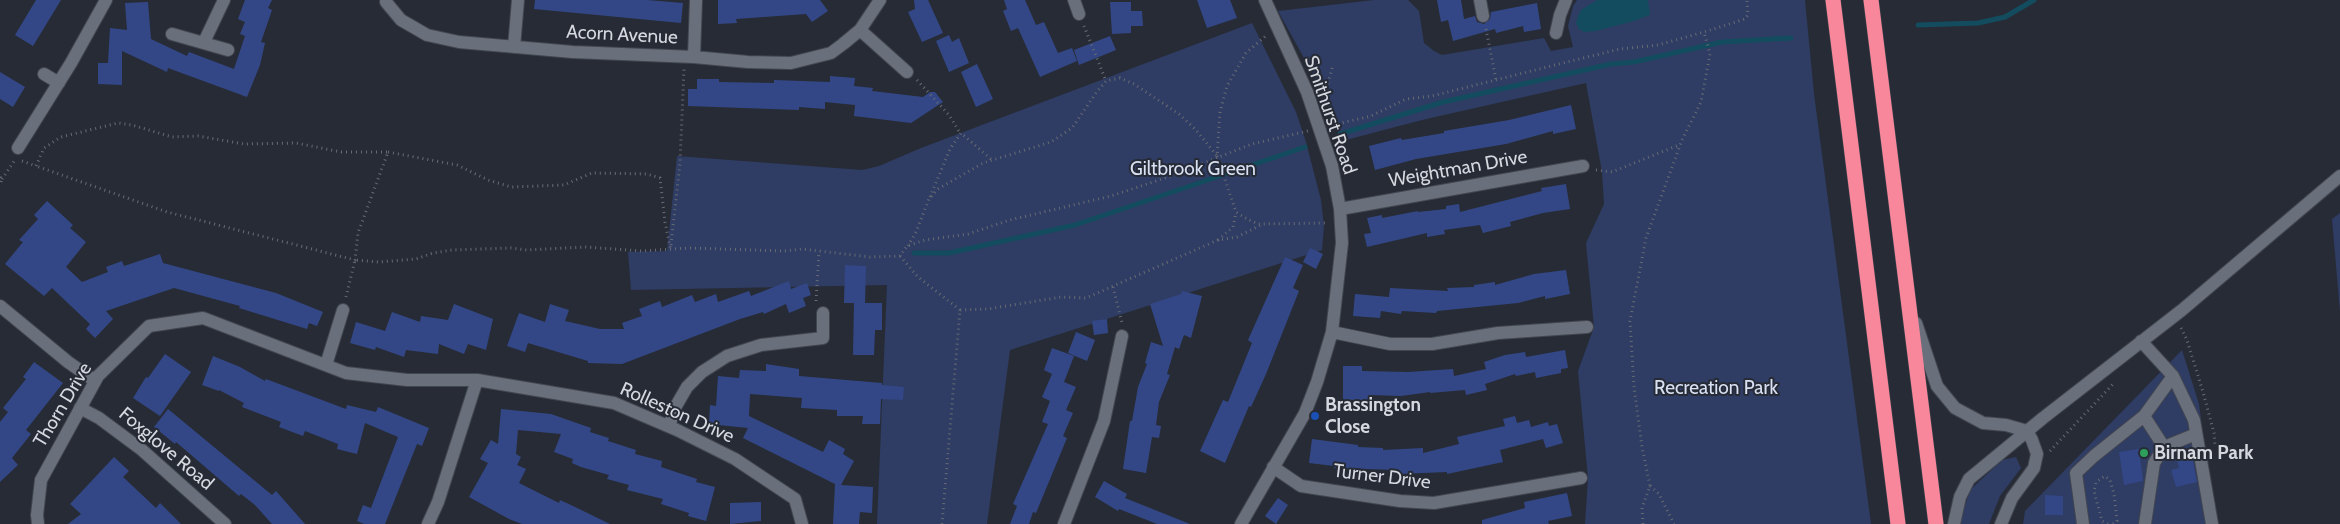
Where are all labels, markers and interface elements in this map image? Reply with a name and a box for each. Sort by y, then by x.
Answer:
street label: Acorn Avenue [566,21,678,49]
street label: Smithurst Road [1299,53,1361,177]
street label: Weightman Drive [1387,146,1529,192]
park label: Giltbrook Green [1130,158,1256,180]
street label: Thorn Drive [29,359,97,451]
park label: Recreation Park [1654,377,1778,399]
street label: Rolleston Drive [616,378,738,448]
place label: Brassington Close [1325,394,1421,438]
street label: Foxglove Road [114,403,218,495]
marker: Brassington Close [1309,410,1321,422]
place label: Birnam Park [2154,442,2253,464]
marker: Birnam Park [2138,447,2150,459]
street label: Turner Drive [1332,460,1432,494]

